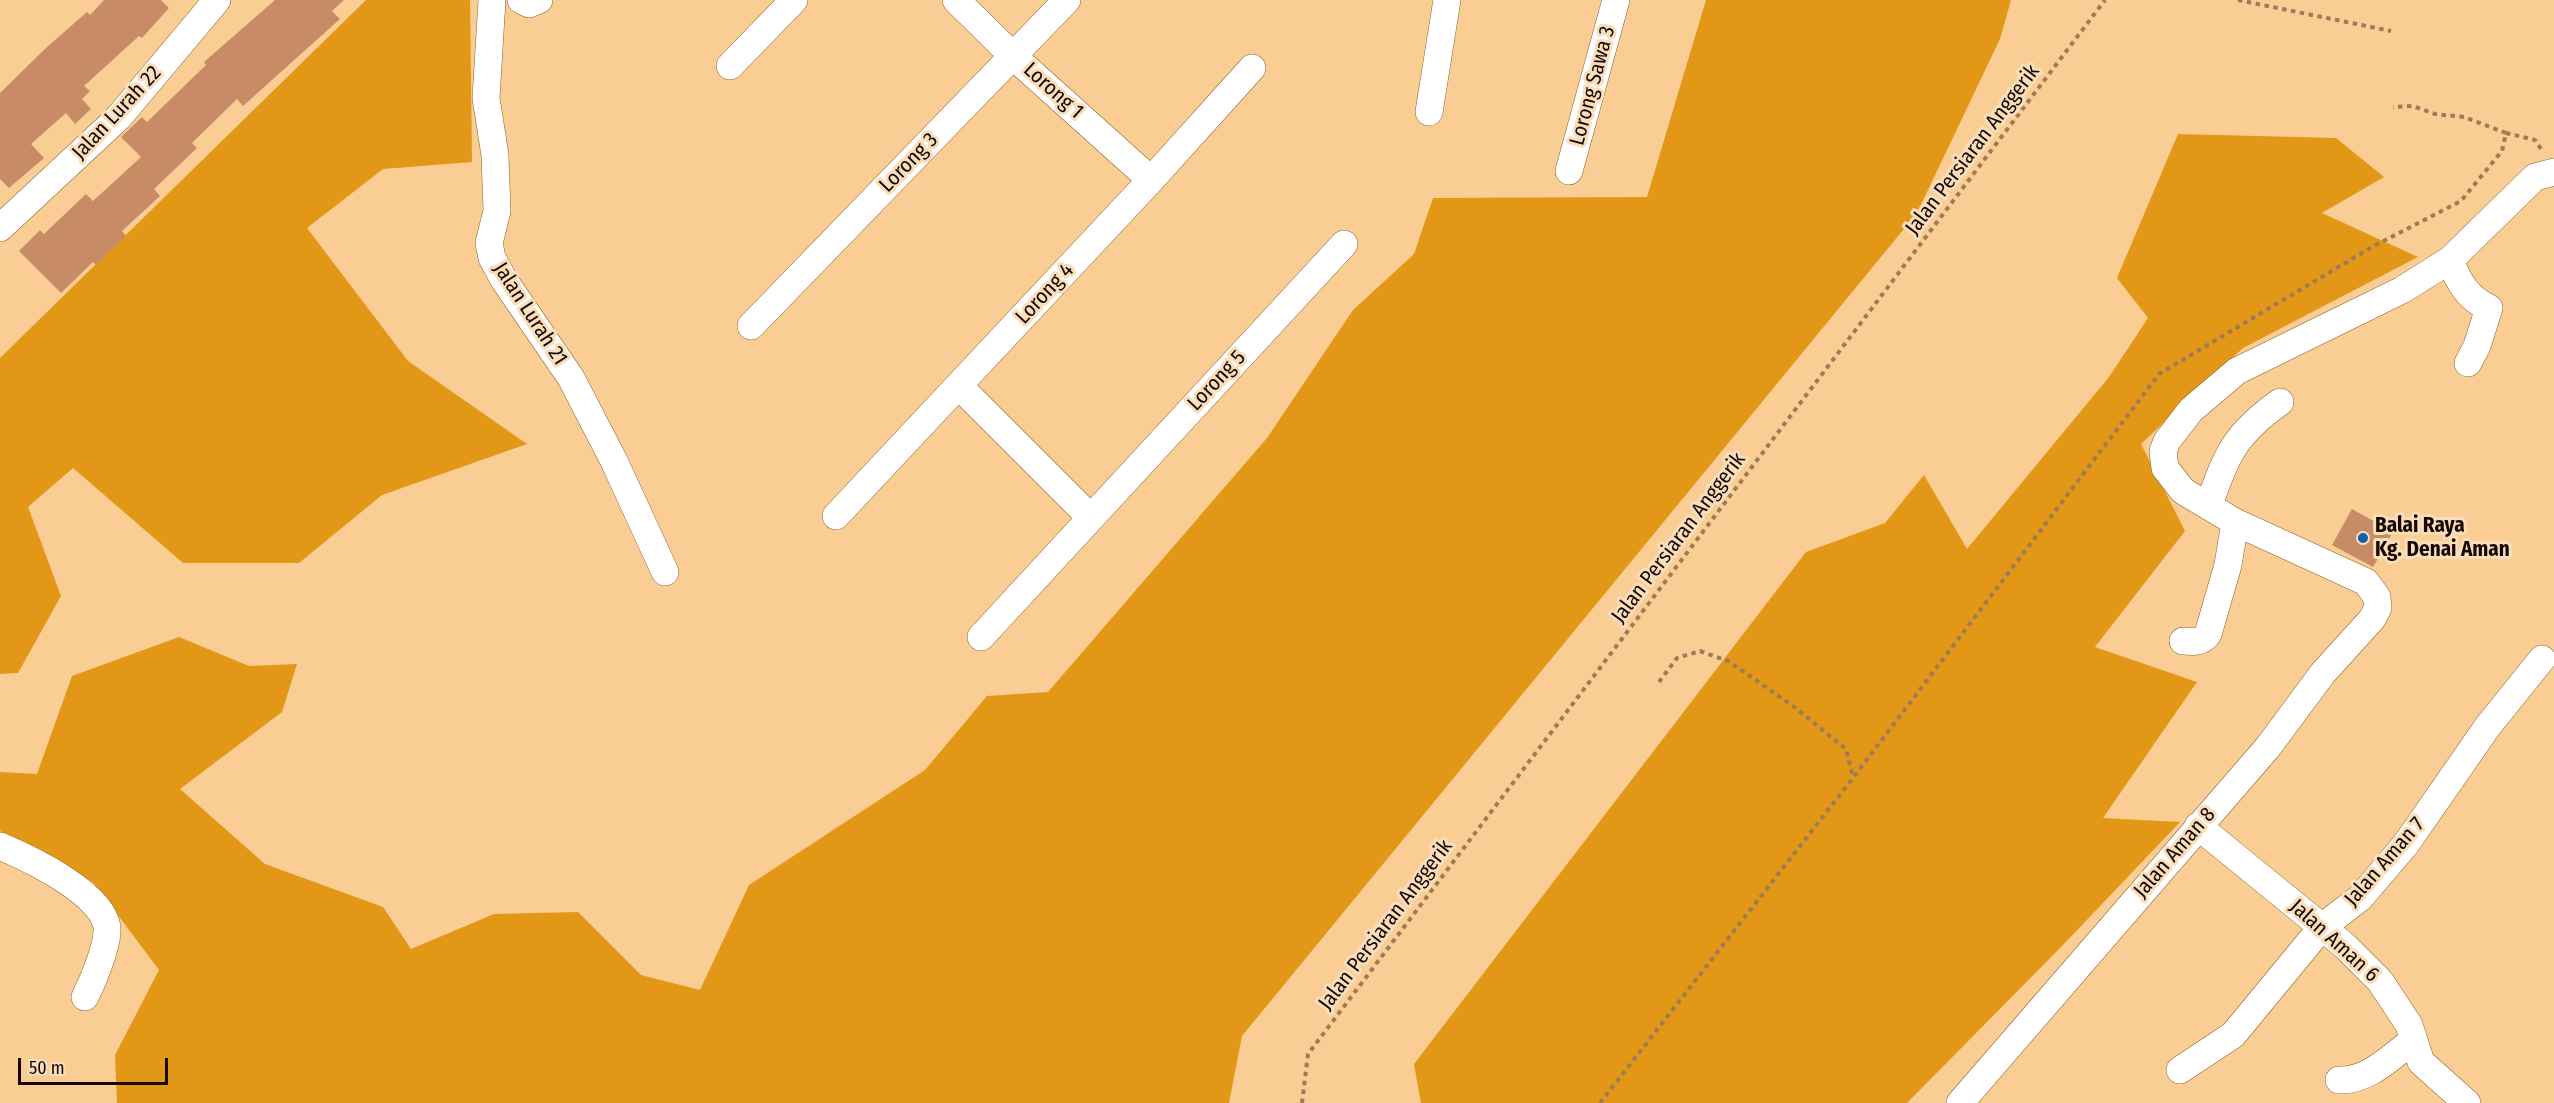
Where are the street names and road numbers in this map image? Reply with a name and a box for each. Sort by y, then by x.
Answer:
street label: Lorong Sawa 3 [1565,24,1621,148]
street label: Lorong 1 [1018,58,1088,124]
street label: Jalan Persiaran Anggerik [1901,60,2045,240]
street label: Jalan Lurah 22 [67,61,167,165]
street label: Lorong 3 [875,128,943,198]
street label: Jalan Lurah 21 [487,258,573,370]
street label: Lorong 4 [1011,258,1079,330]
street label: Lorong 5 [1183,346,1251,416]
street label: Jalan Persiaran Anggerik [1607,448,1751,628]
street label: Jalan Aman 8 [2129,803,2221,903]
street label: Jalan Aman 7 [2340,812,2430,912]
street label: Jalan Persiaran Anggerik [1314,835,1458,1015]
street label: Jalan Aman 6 [2284,894,2384,988]

